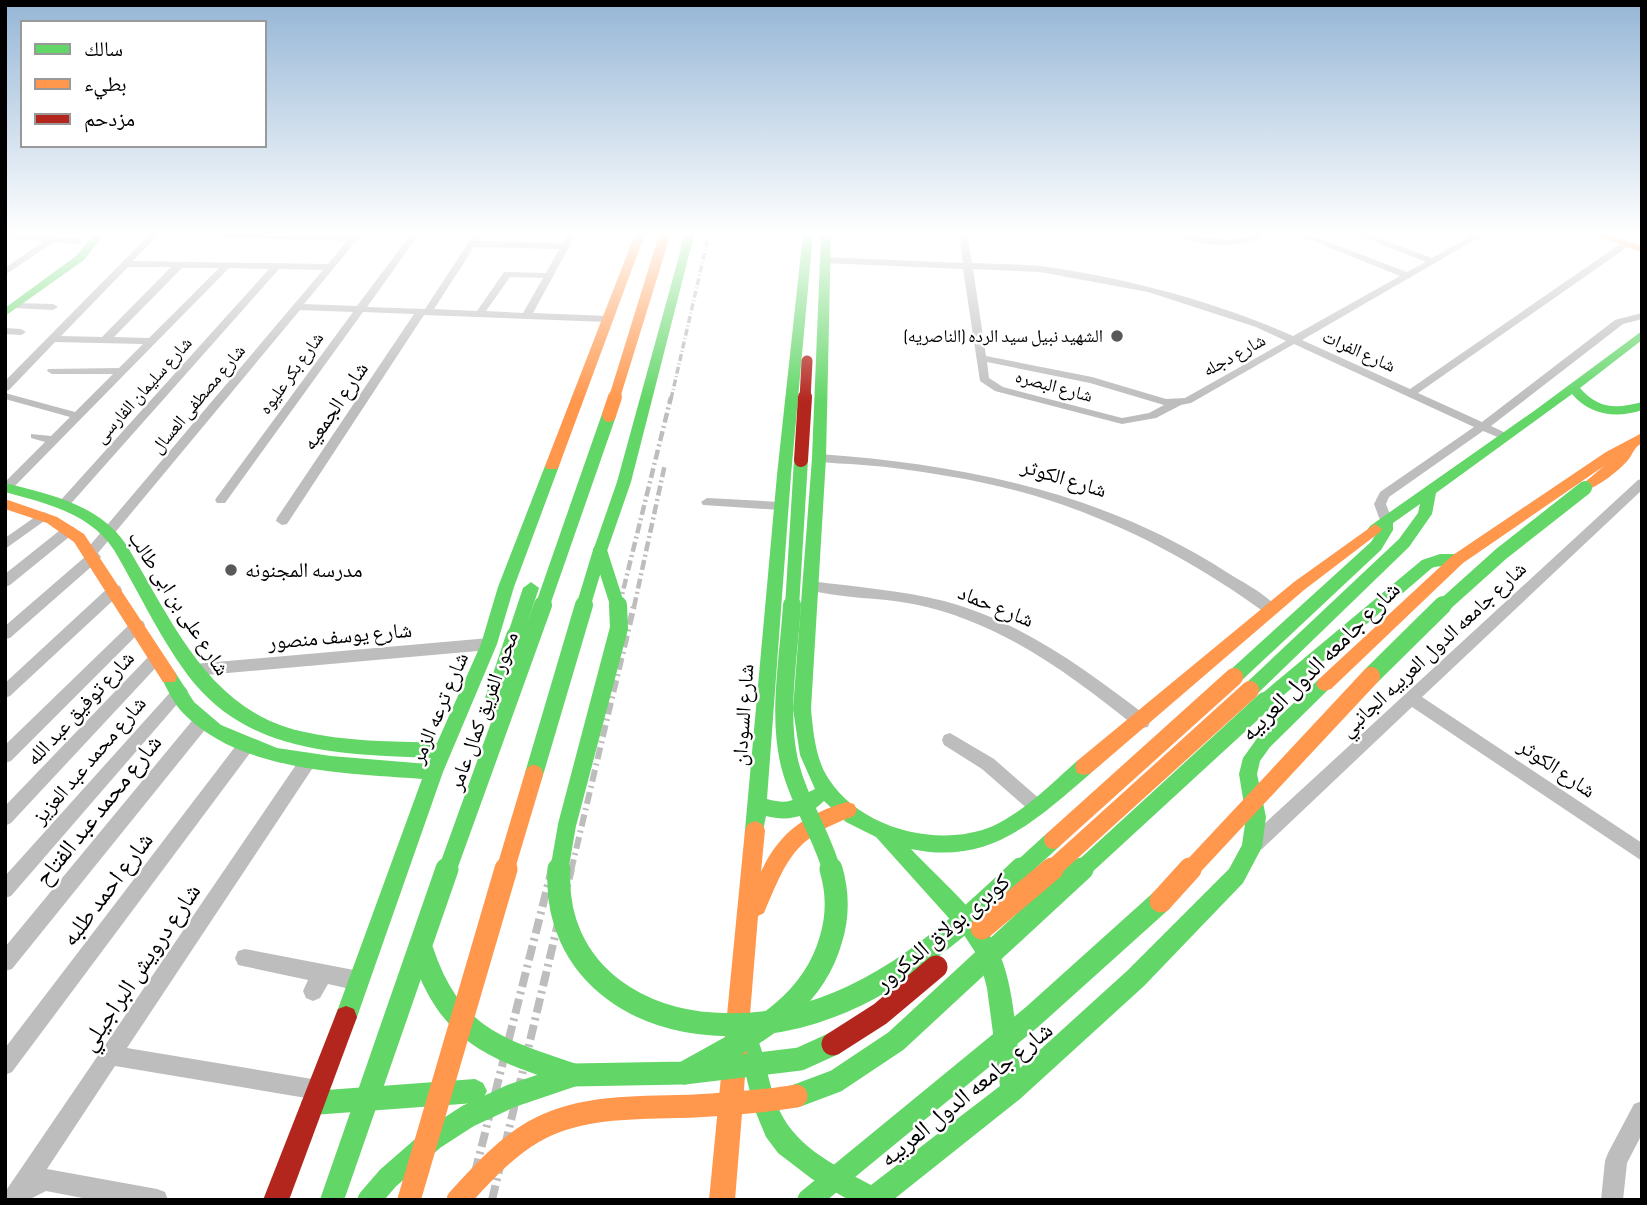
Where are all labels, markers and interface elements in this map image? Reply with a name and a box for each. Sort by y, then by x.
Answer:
legend [21,21,266,147]
text: سالك [84,37,123,62]
text: بطيء [84,72,127,100]
text: مزدحم [84,107,135,133]
place label: الشهيد نبيل سيد الرده (الناصريه) [904,326,1103,347]
street label: شارع الفرات [1319,326,1399,377]
street label: شارع بكر عليوه [255,328,328,418]
marker: الشهيد نبيل سيد الرده (الناصريه) [1109,328,1125,344]
street label: شارع دجله [1199,330,1269,381]
street label: شارع سليمان الفارسى [90,333,197,448]
street label: شارع مصطفى العسال [147,341,250,458]
street label: شارع الجمعيه [297,357,374,455]
street label: شارع البصره [1013,366,1095,407]
street label: شارع الكوثر [1017,453,1110,503]
street label: شارع على بن ابى طالب [122,526,235,680]
street label: شارع جامعه الدول العربيه الجانبي [1335,556,1534,745]
place label: مدرسه المجنونه [245,558,363,583]
marker: مدرسه المجنونه [223,562,239,578]
street label: شارع جامعه الدول العربيه [1234,575,1406,747]
street label: شارع حماد [954,580,1037,633]
street label: شارع يوسف منصور [266,618,413,655]
street label: محور الفريق كمال عامر [443,628,524,795]
street label: شارع توفيق عبد الله [21,646,140,771]
street label: شارع ترعه الزمر [404,649,474,768]
street label: شارع السودان [727,663,760,767]
street label: شارع محمد عبد العزيز [26,691,152,830]
street label: شارع محمد عبد الفتاح [29,729,168,892]
street label: شارع الكوثر [1512,733,1600,803]
street label: شارع احمد طلبه [55,827,160,952]
street label: كوبرى بولاق الدكرور [868,867,1016,998]
street label: شارع درويش البراجيلي [74,878,211,1059]
street label: شارع جامعه الدول العربيه [874,1016,1059,1173]

